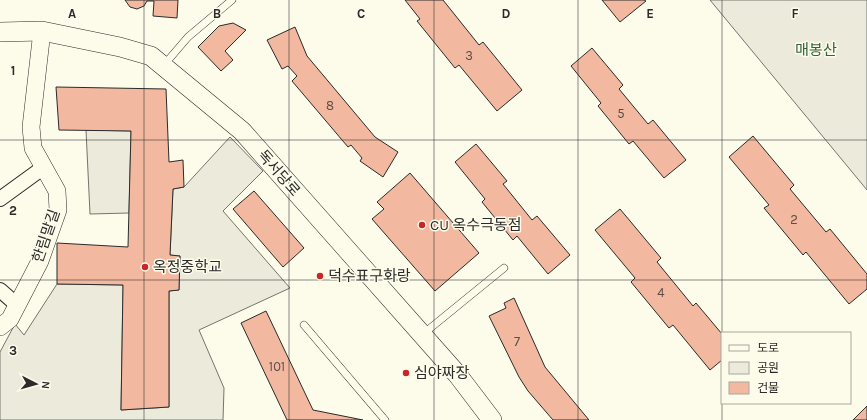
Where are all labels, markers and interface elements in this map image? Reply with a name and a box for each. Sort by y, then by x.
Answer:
text: A [68,6,76,21]
text: B [213,6,221,21]
text: C [357,6,365,21]
text: D [502,6,511,21]
text: E [646,6,654,21]
text: F [791,6,799,21]
park label: 매봉산 [795,41,837,59]
house number: 3 [465,48,473,63]
text: 1 [11,63,15,78]
house number: 8 [326,98,334,113]
house number: 5 [617,106,625,121]
street label: 독서당로 [254,146,304,200]
text: 2 [9,203,17,218]
street label: 한림말길 [29,207,63,265]
house number: 2 [790,212,798,227]
place label: CU 옥수극동점 [430,216,522,234]
marker: CU 옥수극동점 [417,220,427,230]
place label: 옥정중학교 [153,258,222,276]
marker: 옥정중학교 [140,262,150,272]
place label: 덕수표구화랑 [328,267,411,285]
marker: 덕수표구화랑 [315,271,325,281]
house number: 4 [657,285,665,300]
legend [721,332,851,404]
house number: 7 [514,334,520,349]
text: 도로 [757,341,779,355]
text: 3 [9,343,17,358]
house number: 101 [269,359,285,374]
text: 공원 [757,361,779,375]
north arrow [16,364,56,404]
place label: 심야짜장 [414,364,469,382]
marker: 심야짜장 [401,368,411,378]
text: N [39,380,52,390]
text: 건물 [757,381,779,395]

